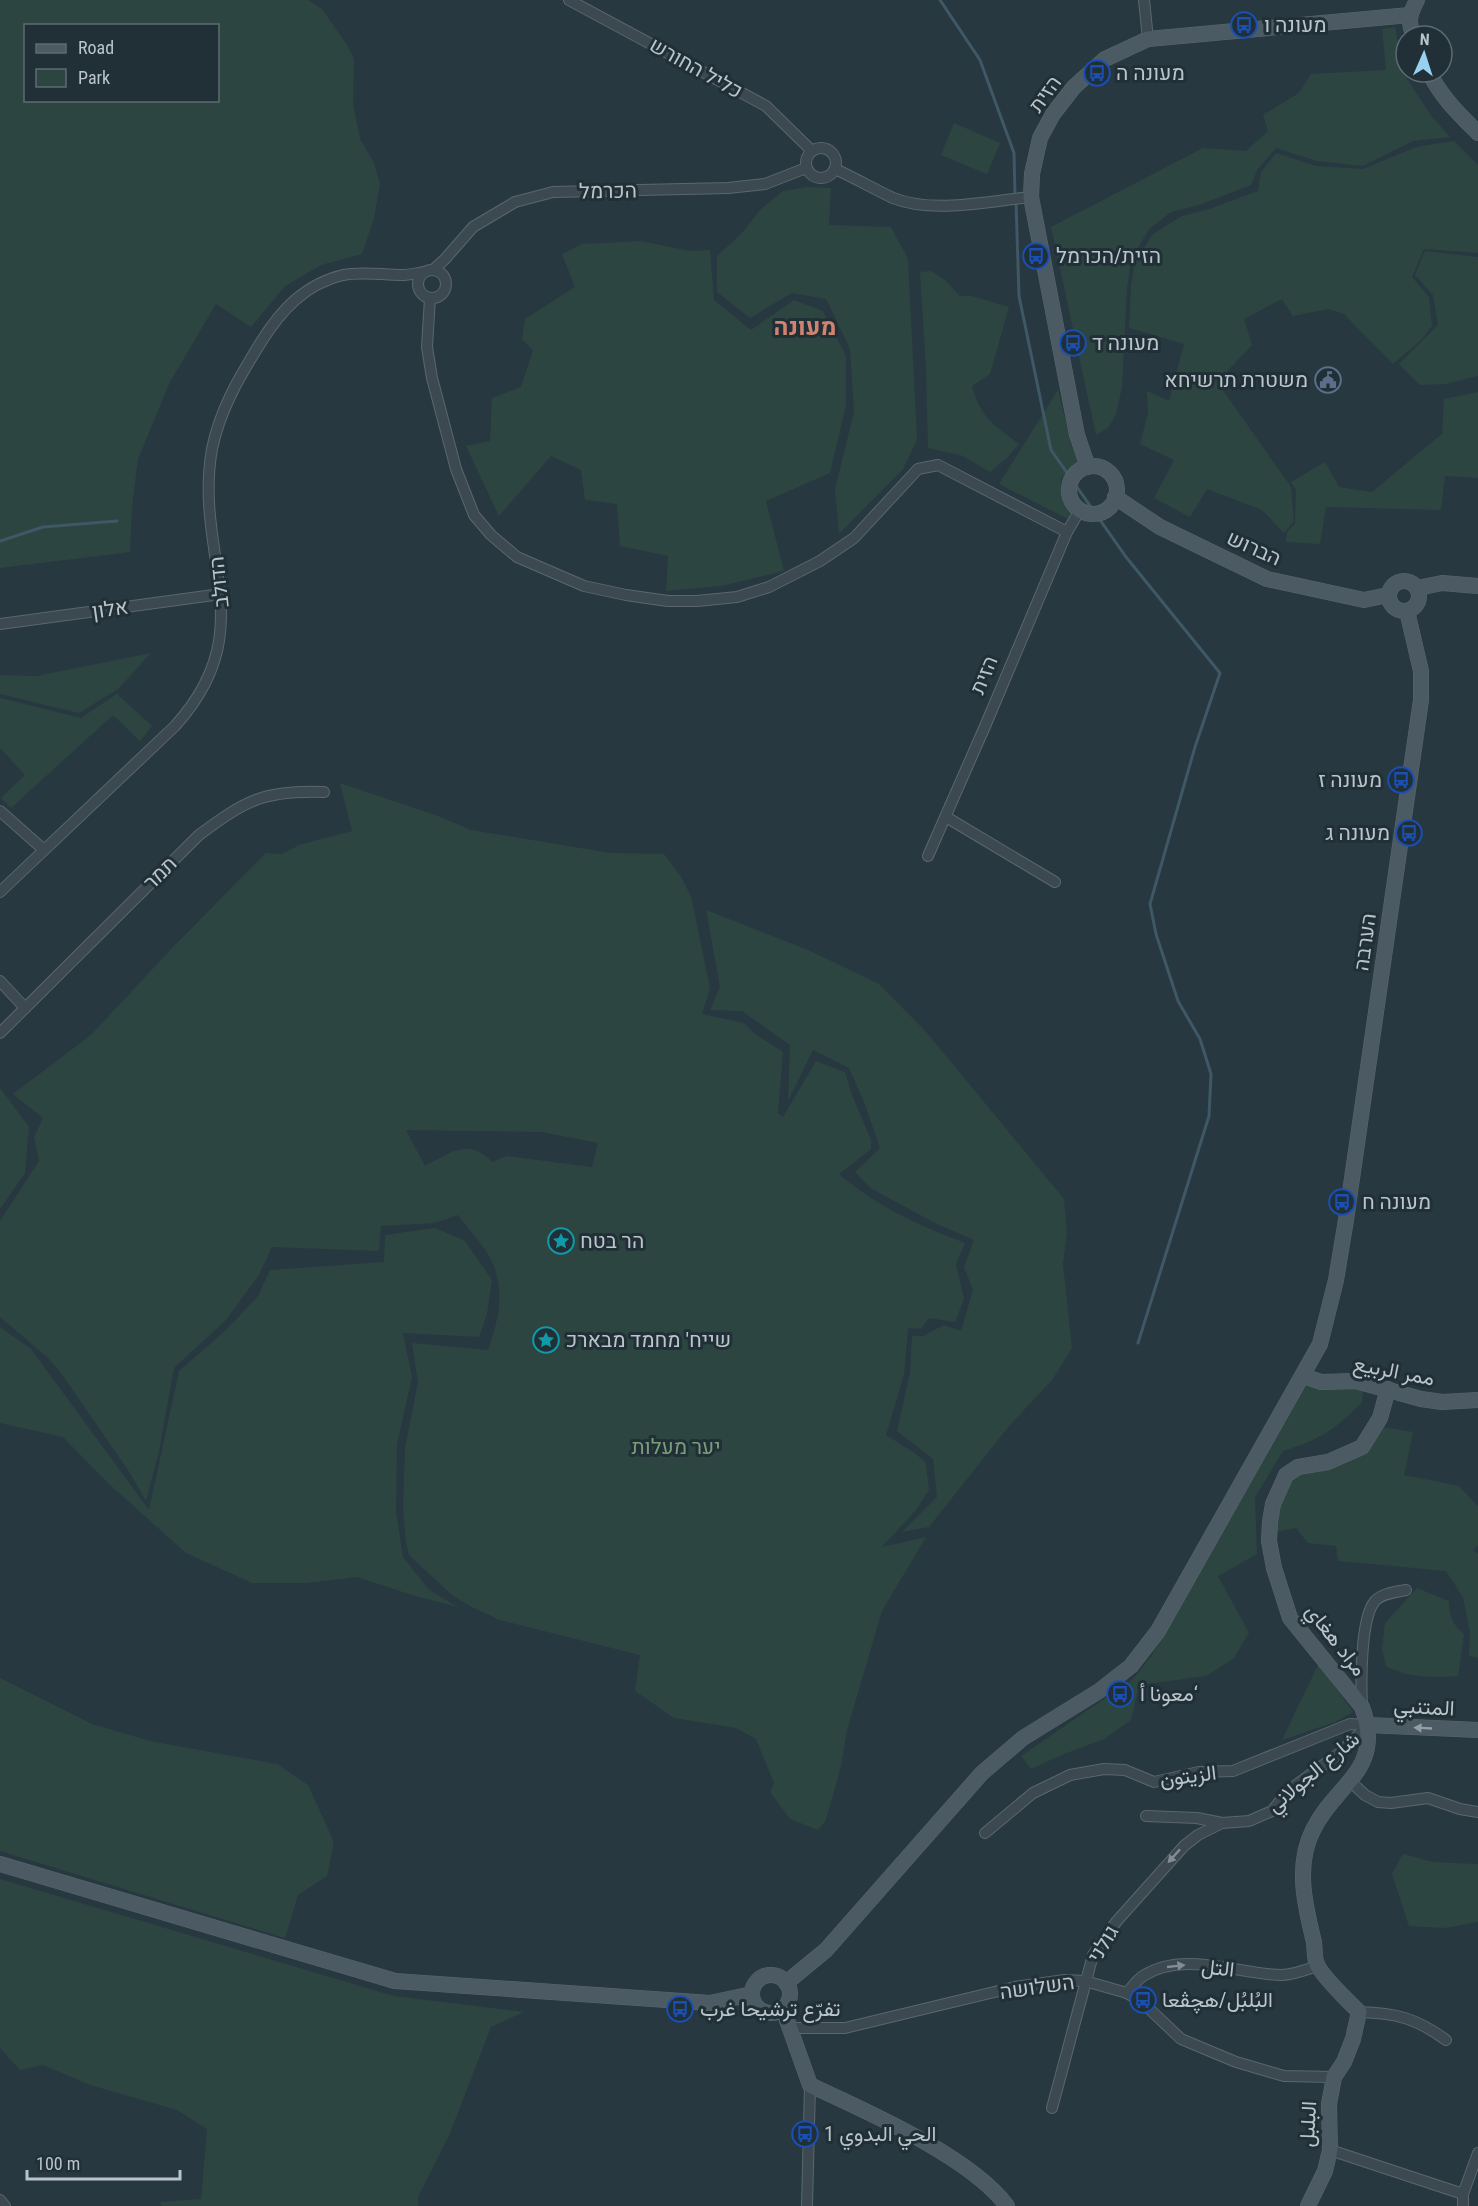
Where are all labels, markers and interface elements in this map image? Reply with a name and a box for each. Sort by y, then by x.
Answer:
bus stop icon: מעונה ו [1229,10,1259,40]
place label: מעונה ו [1264,13,1327,37]
legend [24,24,219,102]
north arrow [1394,24,1454,84]
text: N [1419,30,1430,49]
street label: כליל החורש [645,33,747,103]
text: Road [78,37,114,58]
bus stop icon: מעונה ה [1082,58,1112,88]
place label: מעונה ה [1116,61,1185,85]
text: Park [78,67,110,88]
street label: הזית [1024,71,1066,117]
street label: הכרמל [579,178,637,204]
bus stop icon: הזית/הכרמל [1021,241,1051,271]
place label: הזית/הכרמל [1056,244,1161,268]
district label: מעונה [774,313,836,341]
bus stop icon: מעונה ד [1058,328,1088,358]
place label: מעונה ד [1092,331,1159,355]
public building icon: משטרת תרשיחא [1313,365,1343,395]
place label: משטרת תרשיחא [1164,368,1308,392]
street label: הברוש [1223,526,1285,570]
street label: הדולב [204,555,234,609]
street label: אלון [90,595,130,623]
street label: הזית [965,652,1003,698]
bus stop icon: מעונה ז [1386,765,1416,795]
place label: מעונה ז [1318,768,1382,792]
bus stop icon: מעונה ג [1394,818,1424,848]
place label: מעונה ג [1325,821,1390,845]
street label: תמר [139,852,181,894]
street label: הערבה [1349,912,1381,972]
bus stop icon: מעונה ח [1327,1187,1357,1217]
place label: מעונה ח [1362,1190,1431,1214]
place icon: הר בטח [546,1226,576,1256]
place label: הר בטח [580,1229,644,1253]
place icon: שייח' מחמד מבארכ [531,1325,561,1355]
place label: שייח' מחמד מבארכ [566,1328,731,1352]
street label: ممر الربيع [1351,1351,1437,1393]
park label: יער מעלות [631,1435,721,1459]
street label: مراد هغاي [1297,1599,1371,1684]
bus stop icon: معونا أ‘ [1105,1679,1135,1709]
place label: معونا أ‘ [1140,1682,1198,1707]
street label: المتنبي [1393,1693,1455,1726]
one-way arrow [1414,1723,1433,1733]
street label: شارع الجولاني [1262,1726,1367,1821]
street label: الزيتون [1158,1761,1218,1792]
one-way arrow [1168,1848,1181,1863]
street label: גולני [1083,1921,1123,1967]
street label: التل [1200,1954,1236,1982]
one-way arrow [1167,1961,1186,1971]
street label: השלושה [998,1970,1076,2004]
bus stop icon: البُلبُل/هچڤعا [1128,1985,1158,2015]
place label: البُلبُل/هچڤعا [1162,1988,1273,2014]
bus stop icon: تفرّع ترشيحا غرب [665,1994,695,2024]
place label: تفرّع ترشيحا غرب [700,1997,840,2023]
street label: البلبل [1295,2100,1321,2148]
bus stop icon: الحي البدوي 1 [790,2119,820,2149]
place label: الحي البدوي 1 [824,2122,936,2151]
scale bar [27,2143,180,2181]
text: 100 m [36,2153,80,2174]

